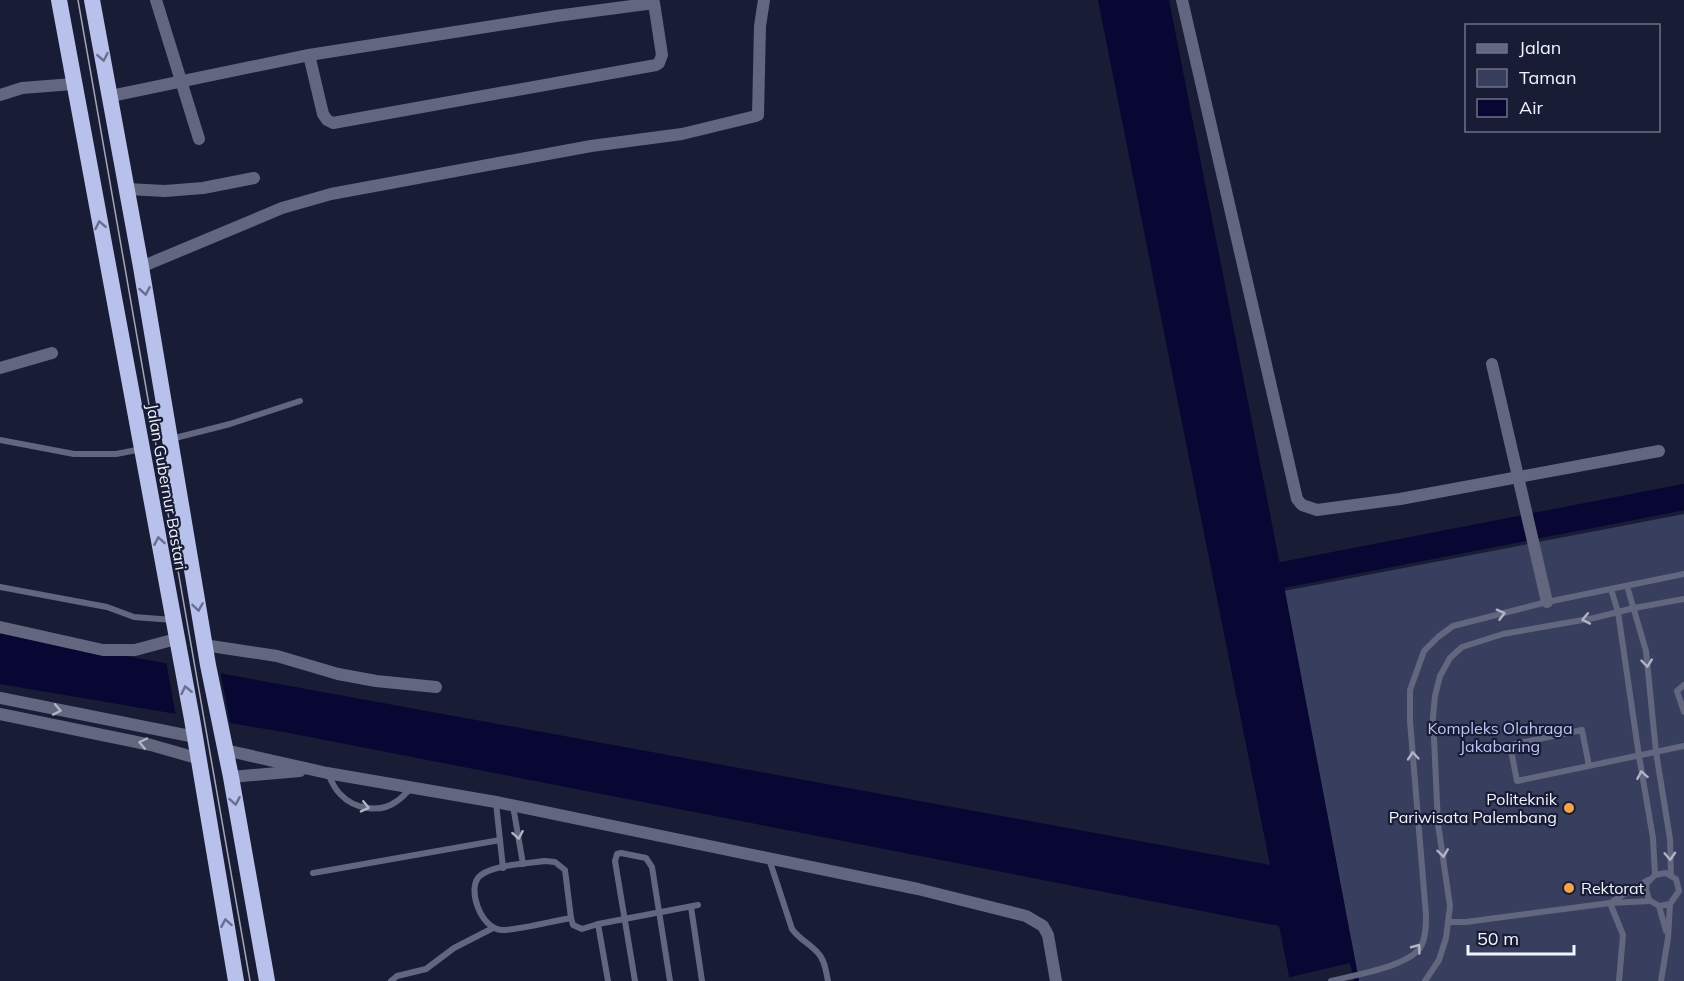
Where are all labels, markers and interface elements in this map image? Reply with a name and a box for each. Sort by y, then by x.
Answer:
legend [1465,24,1660,132]
text: Jalan [1519,36,1561,59]
one-way arrow [96,52,109,62]
text: Taman [1519,66,1576,89]
text: Air [1519,96,1544,119]
one-way arrow [94,221,107,231]
one-way arrow [138,285,151,295]
street label: Jalan Gubernur Bastari [143,402,191,572]
one-way arrow [153,536,165,546]
one-way arrow [191,602,204,612]
one-way arrow [1495,609,1505,621]
one-way arrow [1581,613,1590,625]
one-way arrow [1640,658,1653,667]
one-way arrow [180,685,193,695]
one-way arrow [52,703,62,716]
park label: Kompleks Olahraga Jakabaring [1427,718,1573,756]
one-way arrow [139,737,149,750]
one-way arrow [1407,752,1420,761]
one-way arrow [1636,771,1649,781]
place label: Politeknik Pariwisata Palembang [1389,789,1558,827]
one-way arrow [228,796,241,806]
one-way arrow [360,799,370,812]
marker: Politeknik Pariwisata Palembang [1562,801,1576,815]
one-way arrow [511,830,523,839]
one-way arrow [1436,848,1448,858]
one-way arrow [1664,852,1677,861]
place label: Rektorat [1581,878,1645,898]
marker: Rektorat [1562,881,1576,895]
scale bar [1468,918,1574,956]
one-way arrow [220,919,233,929]
text: 50 m [1477,927,1519,950]
one-way arrow [1409,944,1420,955]

